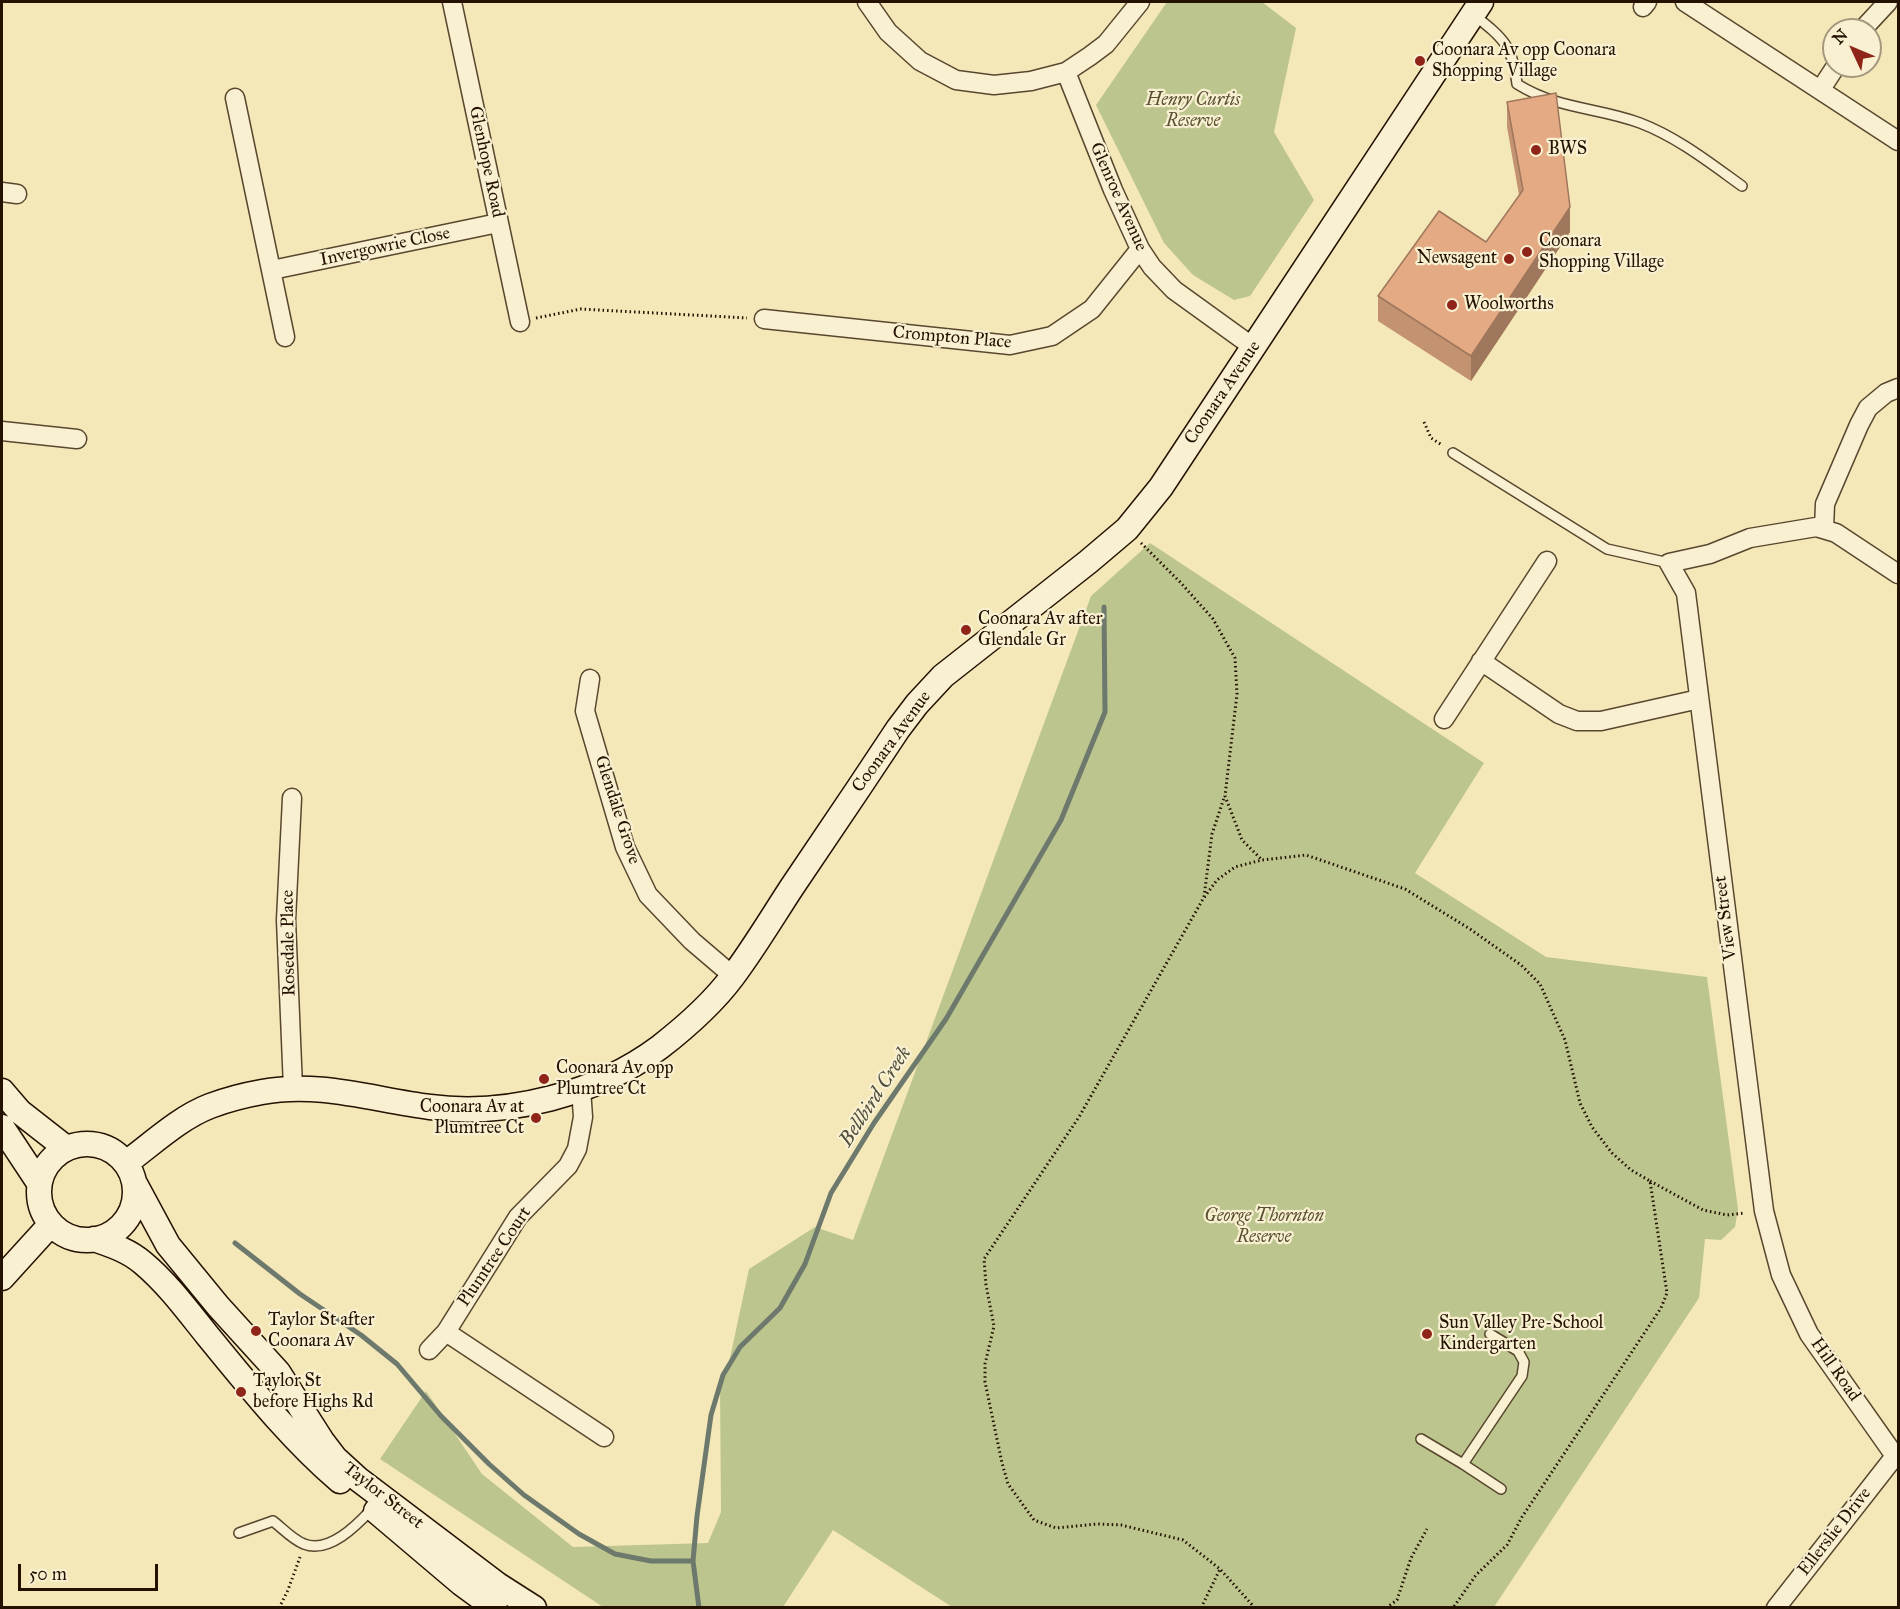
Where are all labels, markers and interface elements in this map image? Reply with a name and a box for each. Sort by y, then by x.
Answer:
north arrow [1822,18,1882,78]
text: N [1829,25,1852,48]
place label: Coonara Av opp Coonara Shopping Village [1432,40,1616,82]
marker: Coonara Av opp Coonara Shopping Village [1413,54,1427,68]
park label: Henry Curtis Reserve [1146,90,1240,132]
street label: Glenhope Road [464,104,508,220]
street label: Glenroe Avenue [1084,139,1152,255]
place label: BWS [1548,139,1587,161]
marker: BWS [1529,143,1543,157]
street label: Invergowrie Close [318,223,452,271]
place label: Coonara Shopping Village [1539,231,1664,274]
marker: Coonara Shopping Village [1520,245,1534,259]
place label: Newsagent [1417,248,1497,270]
marker: Newsagent [1502,252,1516,266]
place label: Woolworths [1464,294,1554,316]
marker: Woolworths [1445,298,1459,312]
street label: Crompton Place [892,322,1012,354]
street label: Coonara Avenue [1180,337,1266,449]
place label: Coonara Av after Glendale Gr [978,609,1103,652]
marker: Coonara Av after Glendale Gr [959,623,973,637]
street label: Coonara Avenue [848,687,936,797]
street label: Glendale Grove [589,753,645,867]
street label: View Street [1710,874,1742,962]
street label: Rosedale Place [277,890,301,996]
water label: Bellbird Creek [835,1043,917,1151]
place label: Coonara Av opp Plumtree Ct [556,1058,673,1100]
marker: Coonara Av opp Plumtree Ct [537,1072,551,1086]
place label: Coonara Av at Plumtree Ct [420,1097,524,1140]
marker: Coonara Av at Plumtree Ct [529,1111,543,1125]
street label: Plumtree Court [454,1203,536,1311]
park label: George Thornton Reserve [1204,1206,1324,1248]
place label: Taylor St after Coonara Av [268,1310,374,1352]
place label: Sun Valley Pre-School Kindergarten [1439,1313,1603,1356]
marker: Taylor St after Coonara Av [249,1324,263,1338]
marker: Sun Valley Pre-School Kindergarten [1420,1327,1434,1341]
street label: Hill Road [1805,1334,1865,1406]
place label: Taylor St before Highs Rd [253,1371,373,1414]
marker: Taylor St before Highs Rd [234,1385,248,1399]
street label: Taylor Street [338,1458,428,1534]
street label: Ellerslie Drive [1794,1484,1876,1580]
scale bar [21,1552,160,1590]
text: 50 m [29,1563,67,1585]

